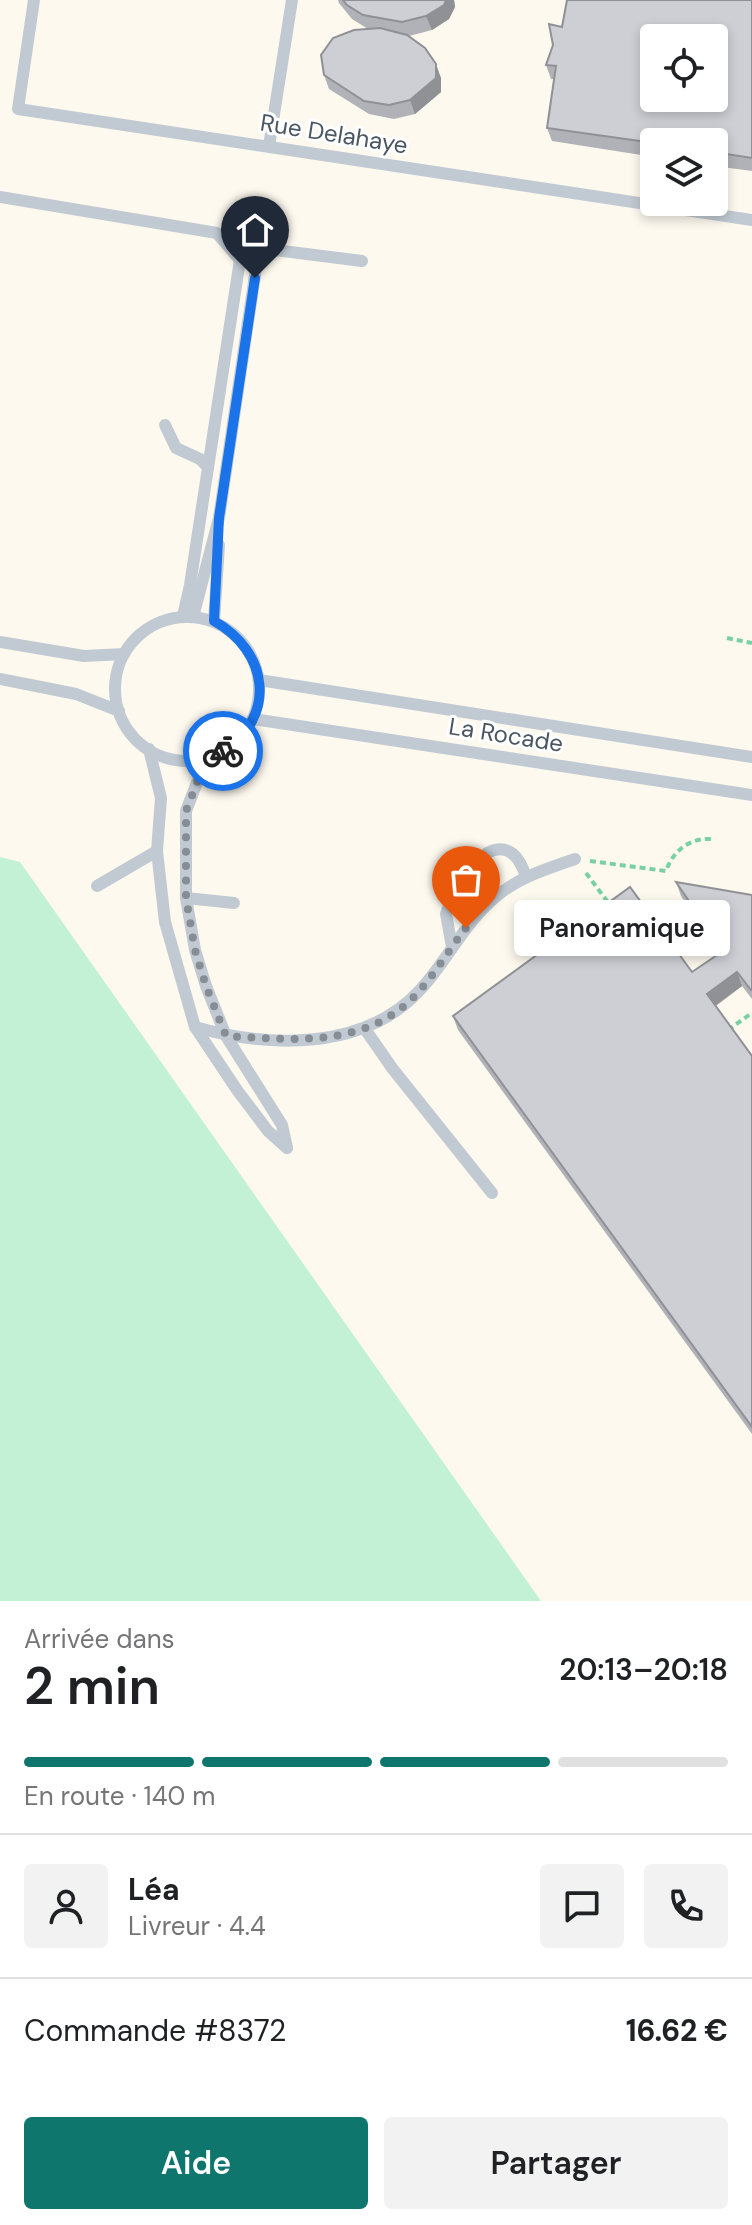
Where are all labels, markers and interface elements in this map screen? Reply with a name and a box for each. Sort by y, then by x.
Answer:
map controls [640,24,728,216]
button: locate [640,24,728,112]
street label: Rue Delahaye [258,107,410,160]
button: layers [640,128,728,216]
pin [221,196,289,278]
icon: home [233,208,277,252]
street label: La Rocade [447,710,565,759]
courier [183,711,263,791]
icon: bike [201,729,245,773]
pin [432,846,500,928]
icon: bag [444,858,488,902]
callout: Panoramique [514,900,730,956]
text: Panoramique [539,911,705,945]
text: Arrivée dans [24,1622,175,1656]
text: 20:13–20:18 [559,1650,728,1689]
text: 2 min [24,1652,160,1720]
text: En route · 140 m [24,1779,215,1813]
button: person [24,1864,108,1948]
button: chat [540,1864,624,1948]
button: phone [644,1864,728,1948]
text: Léa [128,1870,180,1909]
text: Livreur · 4.4 [128,1909,266,1943]
text: Commande #8372 [24,2011,286,2050]
text: 16.62 € [626,2011,728,2050]
button: Aide [24,2117,368,2209]
button: Partager [384,2117,728,2209]

